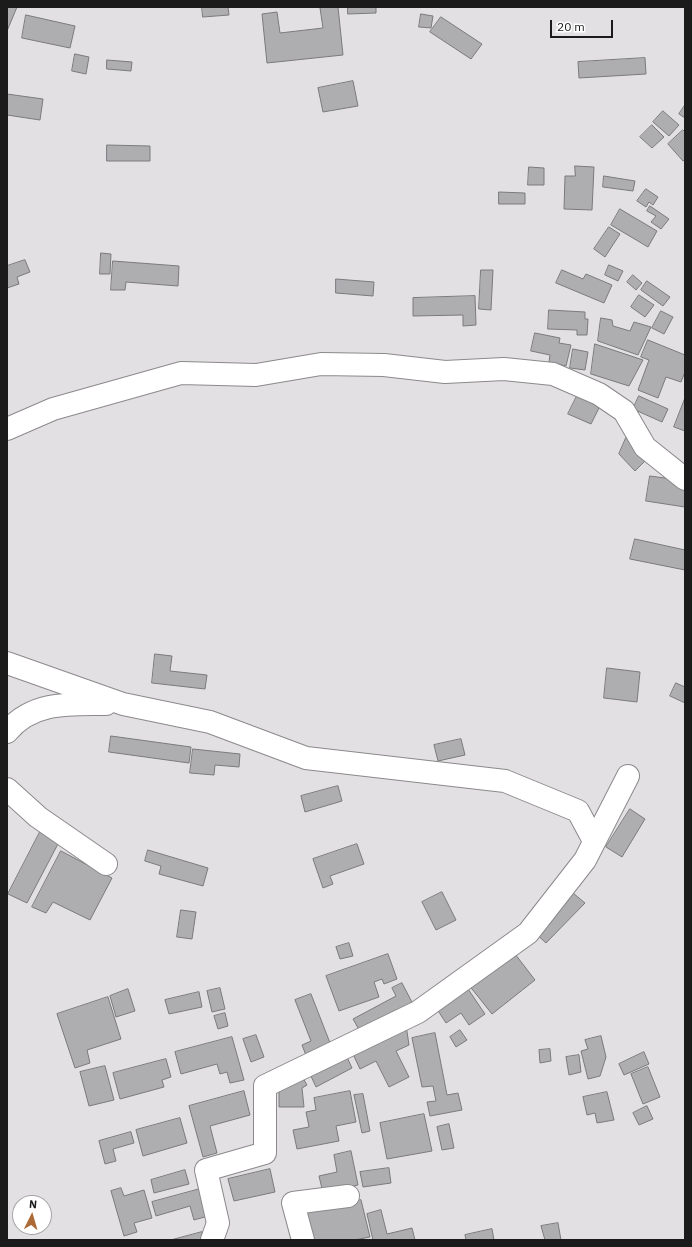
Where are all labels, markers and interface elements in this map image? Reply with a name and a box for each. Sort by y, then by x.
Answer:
scale bar [552,12,615,38]
text: 20 m [557,19,585,34]
north arrow [12,1195,52,1235]
text: N [28,1197,38,1211]

